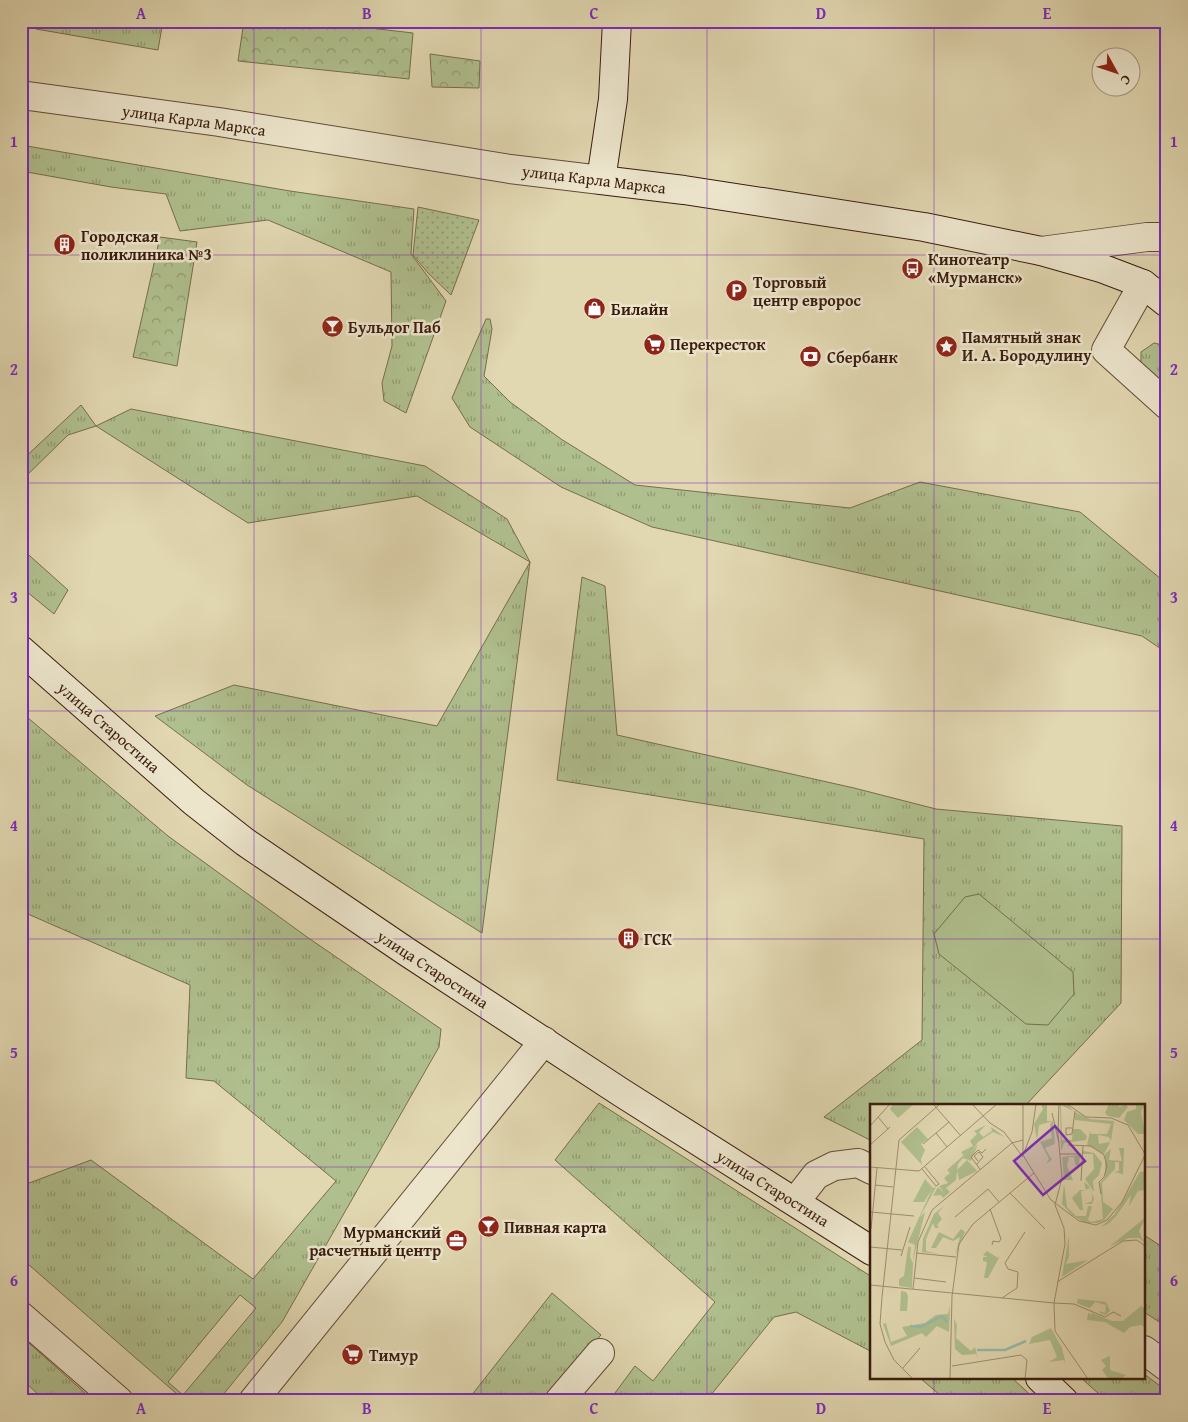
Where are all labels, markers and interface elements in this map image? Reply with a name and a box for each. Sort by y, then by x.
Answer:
text: A [136,1,147,25]
text: B [362,1,372,25]
text: C [589,1,599,25]
text: D [816,1,826,25]
text: E [1043,1,1052,25]
north arrow [1090,48,1140,98]
text: С [1116,71,1136,90]
street label: улица Карла Маркса [120,98,268,142]
text: 1 [10,129,18,153]
text: 1 [1170,129,1178,153]
street label: улица Карла Маркса [520,158,668,200]
place label: Городская поликлиника №3 [81,224,212,266]
building icon: Городская поликлиника №3 [53,233,77,257]
place label: Кинотеатр «Мурманск» [928,247,1022,289]
bus stop icon: Кинотеатр «Мурманск» [900,256,924,280]
place label: Торговый центр евророс [753,270,861,312]
parking icon: Торговый центр евророс [725,279,749,303]
shop icon: Билайн [583,297,607,321]
place label: Билайн [611,297,669,321]
bar icon: Бульдог Паб [320,315,344,339]
place label: Бульдог Паб [348,315,441,339]
place label: Памятный знак И. А. Бородулину [962,325,1092,367]
supermarket icon: Перекресток [642,332,666,356]
place label: Перекресток [670,332,766,356]
place icon: Памятный знак И. А. Бородулину [934,334,958,358]
bank icon: Сбербанк [799,345,823,369]
place label: Сбербанк [827,345,898,369]
text: 2 [10,357,18,381]
text: 2 [1170,357,1178,381]
text: 3 [10,585,18,609]
text: 3 [1170,585,1178,609]
street label: улица Старостина [52,675,166,779]
text: 4 [10,813,18,837]
text: 4 [1170,813,1178,837]
street label: улица Старостина [372,923,494,1014]
building icon: ГСК [616,927,640,951]
place label: ГСК [644,927,672,951]
text: 5 [10,1040,18,1064]
text: 5 [1170,1040,1178,1064]
inset map [870,1104,1146,1380]
street label: улица Старостина [711,1143,834,1233]
bar icon: Пивная карта [476,1215,500,1239]
place label: Пивная карта [504,1215,607,1239]
place label: Мурманский расчетный центр [309,1220,441,1262]
office icon: Мурманский расчетный центр [445,1229,469,1253]
text: 6 [10,1268,18,1292]
text: 6 [1170,1268,1178,1292]
supermarket icon: Тимур [341,1343,365,1367]
place label: Тимур [369,1343,418,1367]
text: A [136,1396,147,1420]
text: B [362,1396,372,1420]
text: C [589,1396,599,1420]
text: D [816,1396,826,1420]
text: E [1043,1396,1052,1420]

